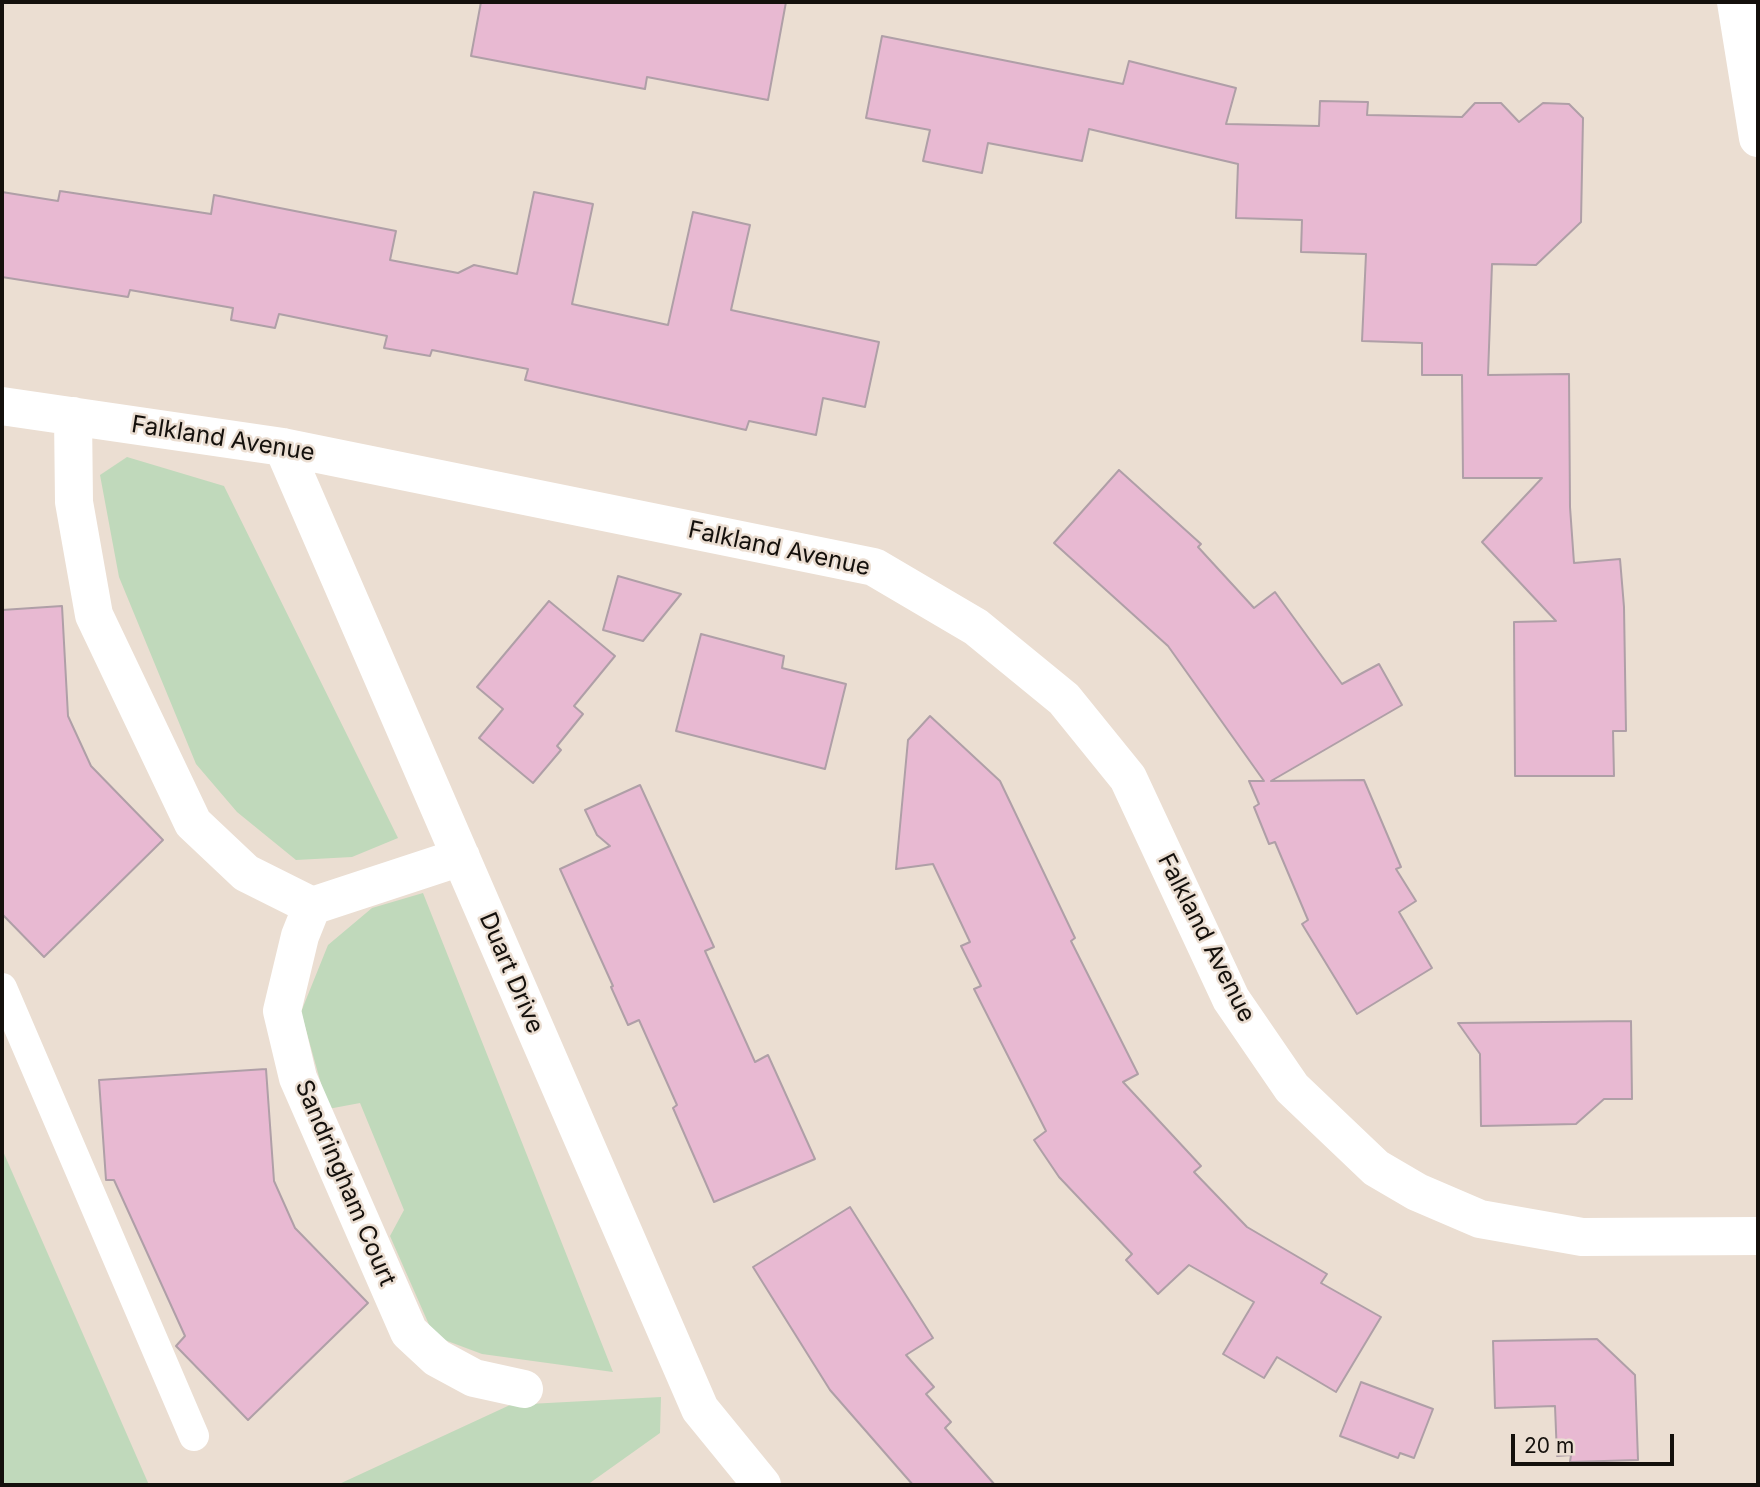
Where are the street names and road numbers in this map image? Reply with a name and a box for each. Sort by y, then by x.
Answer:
street label: Falkland Avenue [129,410,317,468]
street label: Falkland Avenue [685,516,873,582]
street label: Falkland Avenue [1151,849,1261,1027]
street label: Duart Drive [473,908,549,1038]
street label: Sandringham Court [289,1076,401,1290]

